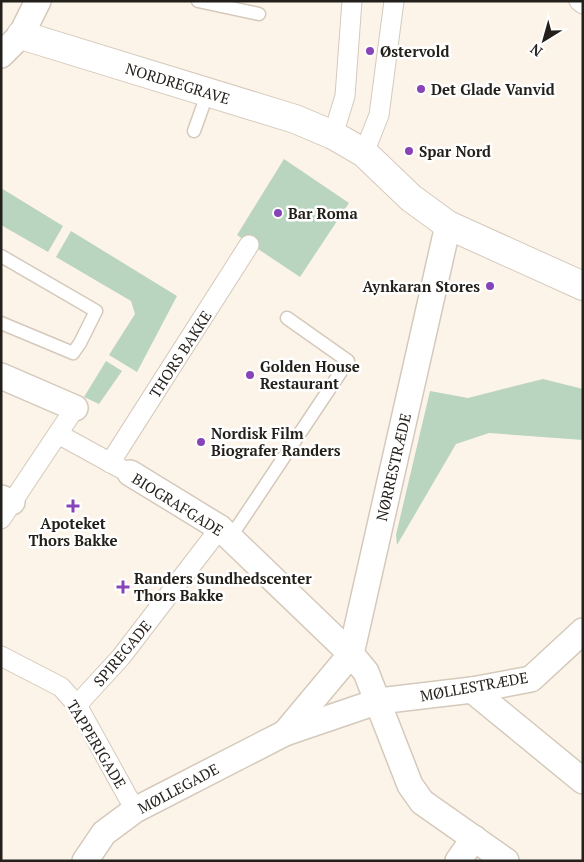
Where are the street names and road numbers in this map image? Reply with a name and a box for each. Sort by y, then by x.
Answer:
street label: NORDREGRAVE [123,58,233,108]
street label: THORS BAKKE [144,307,216,401]
street label: NØRRESTRÆDE [371,411,415,523]
street label: BIOGRAFGADE [129,468,227,540]
street label: SPIREGADE [88,616,156,690]
street label: MØLLESTRÆDE [418,667,530,705]
street label: TAPPERIGADE [63,696,131,792]
street label: MØLLEGADE [134,758,222,818]

